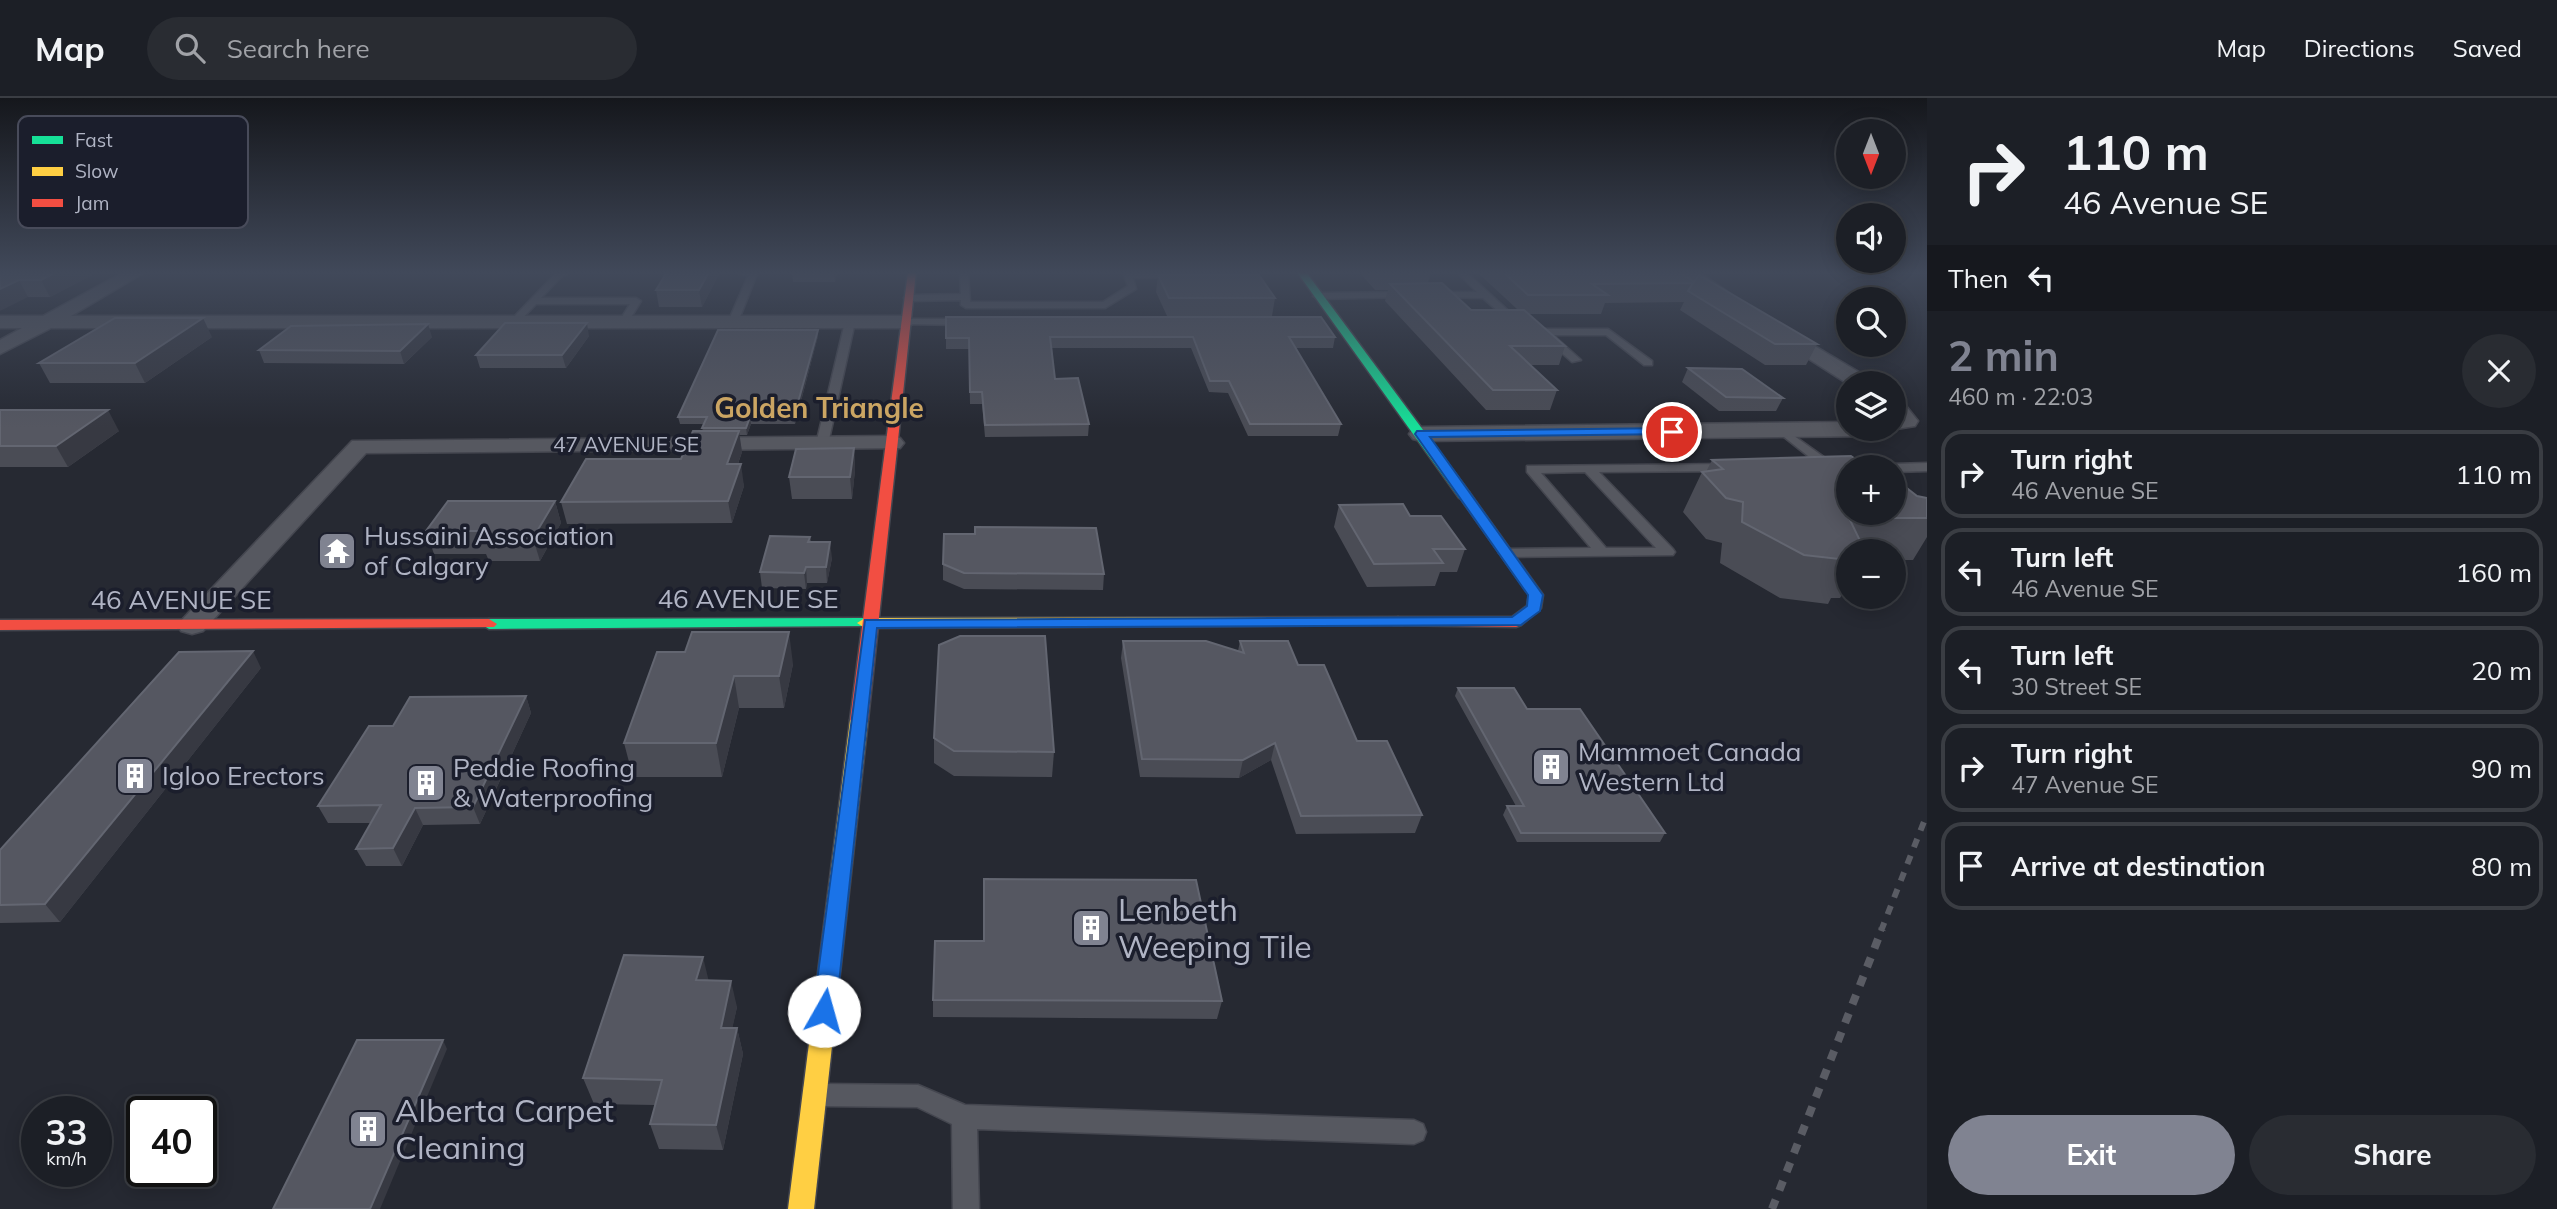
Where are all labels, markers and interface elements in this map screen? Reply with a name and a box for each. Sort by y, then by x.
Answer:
search box [147,17,637,80]
text: Map [35,28,105,69]
icon: search [171,29,209,67]
text: Search here [227,32,370,65]
text: Map [2216,33,2266,63]
text: Directions [2304,33,2415,63]
text: Saved [2453,33,2522,63]
legend [18,116,248,228]
north arrow [1836,119,1906,189]
map controls [1836,119,1906,609]
text: 110 m [2063,121,2209,182]
icon: right [1948,126,2039,217]
text: Fast [75,128,113,152]
text: Slow [75,159,119,183]
text: 46 Avenue SE [2063,182,2268,222]
text: Jam [75,191,109,215]
button: sound [1836,203,1906,273]
icon: left [2022,259,2060,297]
text: Then [1948,262,2008,295]
button: search [1836,287,1906,357]
text: 2 min [1948,329,2059,382]
button: close [2462,334,2536,408]
button: layers [1836,371,1906,441]
text: 460 m · 22:03 [1948,382,2093,411]
district label: Golden Triangle [714,390,924,425]
pin [1642,402,1702,462]
icon: arrive [1653,413,1691,451]
street label: 47 AVENUE SE [553,431,699,457]
text: Turn right [2011,443,2132,476]
button: + [1836,455,1906,525]
icon: right [1952,455,1990,493]
text: 110 m [2456,458,2532,491]
text: 46 Avenue SE [2011,476,2159,505]
place label: Hussaini Association of Calgary [364,519,614,582]
temple icon: Hussaini Association of Calgary [316,530,358,572]
button: − [1836,539,1906,609]
text: Turn left [2011,541,2113,574]
icon: left [1952,553,1990,591]
text: 160 m [2456,556,2532,589]
text: 46 Avenue SE [2011,574,2159,603]
street label: 46 AVENUE SE [657,582,839,615]
street label: 46 AVENUE SE [90,583,272,616]
text: Turn left [2011,639,2113,672]
icon: left [1952,651,1990,689]
text: 20 m [2471,654,2532,687]
text: 30 Street SE [2011,672,2142,701]
place label: Mammoet Canada Western Ltd [1578,735,1801,798]
text: Turn right [2011,737,2132,770]
building icon: Mammoet Canada Western Ltd [1530,746,1572,788]
icon: right [1952,749,1990,787]
place label: Peddie Roofing & Waterproofing [453,751,653,814]
text: 90 m [2471,752,2532,785]
building icon: Igloo Erectors [114,755,156,797]
place label: Igloo Erectors [162,759,325,792]
building icon: Peddie Roofing & Waterproofing [405,762,447,804]
text: 47 Avenue SE [2011,770,2159,799]
icon: arrive [1952,847,1990,885]
text: Arrive at destination [2011,850,2266,883]
text: 80 m [2471,850,2532,883]
place label: Lenbeth Weeping Tile [1118,889,1312,966]
building icon: Lenbeth Weeping Tile [1070,907,1112,949]
position arrow [787,974,861,1048]
place label: Alberta Carpet Cleaning [395,1090,614,1167]
speed limit sign: 40 [126,1096,217,1187]
building icon: Alberta Carpet Cleaning [347,1108,389,1150]
text: 33 [45,1110,88,1154]
button: Exit [1948,1115,2235,1195]
button: Share [2249,1115,2536,1195]
text: km/h [46,1147,87,1170]

